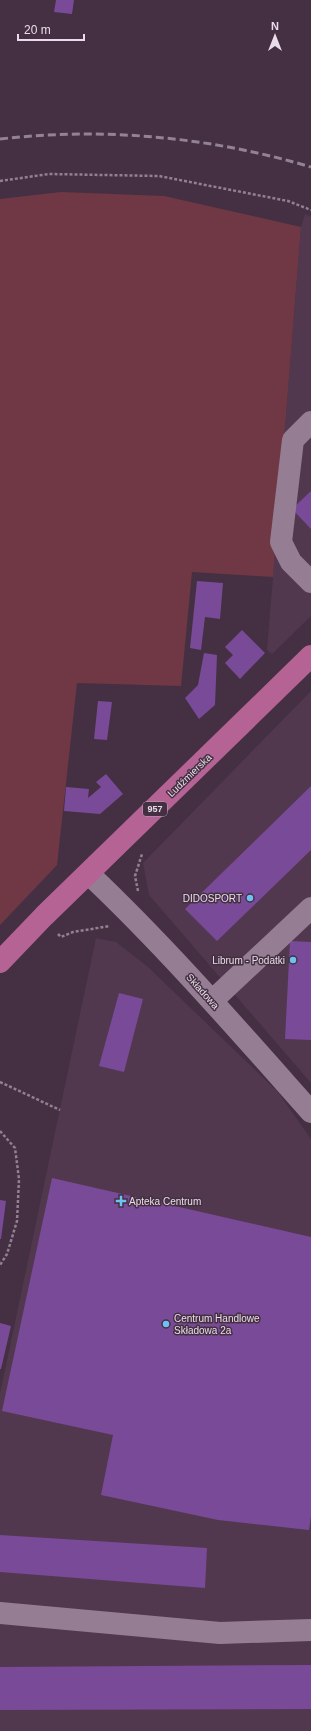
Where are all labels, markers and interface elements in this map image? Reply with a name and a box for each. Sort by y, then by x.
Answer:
scale bar [18,16,84,42]
north arrow [255,16,295,56]
text: N [271,20,279,32]
text: 20 m [24,23,51,37]
street label: Ludźmierska [165,751,214,799]
road number: 957 [143,802,167,816]
place label: DIDOSPORT [183,893,242,904]
marker: DIDOSPORT [245,893,255,903]
place label: Librum - Podatki [212,955,285,966]
marker: Librum - Podatki [288,955,298,965]
street label: Składowa [184,972,222,1011]
marker: Apteka Centrum [116,1196,126,1206]
place label: Apteka Centrum [129,1196,201,1207]
place label: Centrum Handlowe Składowa 2a [174,1313,260,1336]
marker: Centrum Handlowe Składowa 2a [161,1319,171,1329]

